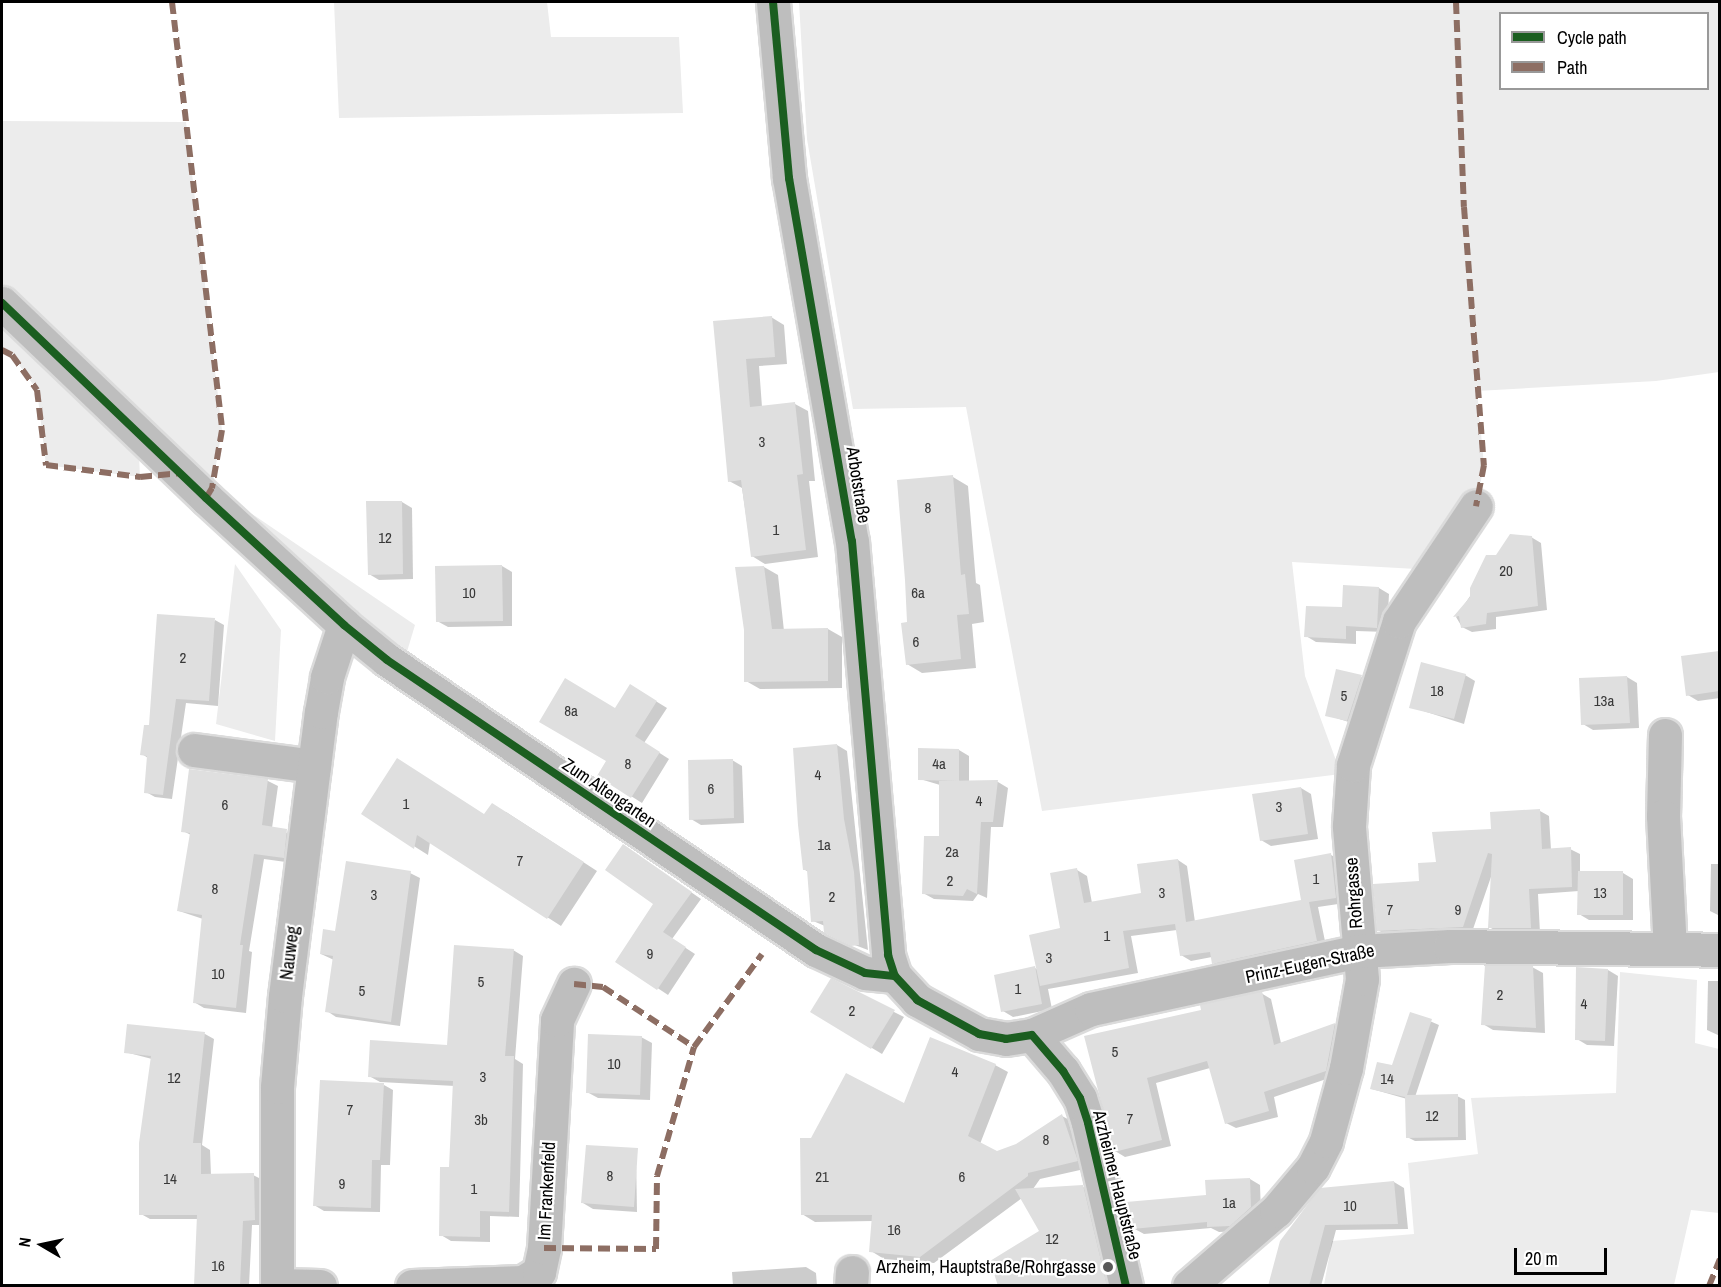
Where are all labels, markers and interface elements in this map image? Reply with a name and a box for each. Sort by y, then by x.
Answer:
legend [1499,12,1709,90]
text: Cycle path [1557,25,1627,50]
text: Path [1557,55,1587,80]
house number: 3 [759,433,765,451]
street label: Arbotstraße [841,445,875,525]
house number: 8 [925,499,931,517]
house number: 1 [773,521,779,539]
house number: 12 [378,529,392,547]
house number: 20 [1499,562,1513,580]
house number: 10 [462,584,476,602]
house number: 6a [911,584,925,602]
house number: 6 [913,633,919,651]
house number: 2 [180,649,186,667]
house number: 18 [1430,682,1444,700]
house number: 5 [1341,687,1347,705]
house number: 13a [1594,692,1614,710]
house number: 8a [564,702,578,720]
street label: Zum Altengarten [558,754,660,832]
house number: 8 [625,755,631,773]
house number: 4a [932,755,946,773]
house number: 4 [815,766,821,784]
house number: 6 [708,780,714,798]
house number: 4 [976,792,982,810]
house number: 1 [403,795,409,813]
house number: 6 [222,796,228,814]
house number: 3 [1276,798,1282,816]
house number: 1a [817,836,831,854]
house number: 2a [945,843,959,861]
house number: 7 [517,852,523,870]
street label: Rohrgasse [1341,857,1367,929]
house number: 1 [1313,870,1319,888]
house number: 2 [947,872,953,890]
house number: 8 [212,880,218,898]
house number: 3 [1159,884,1165,902]
house number: 13 [1593,884,1607,902]
house number: 3 [371,886,377,904]
house number: 2 [829,888,835,906]
house number: 7 [1387,901,1393,919]
house number: 9 [1455,901,1461,919]
street label: Nauweg [276,925,304,981]
house number: 1 [1104,927,1110,945]
street label: Prinz-Eugen-Straße [1244,940,1376,988]
house number: 9 [647,945,653,963]
house number: 3 [1046,949,1052,967]
house number: 10 [211,965,225,983]
house number: 5 [478,973,484,991]
house number: 1 [1015,980,1021,998]
house number: 5 [359,982,365,1000]
house number: 2 [1497,986,1503,1004]
house number: 4 [1581,995,1587,1013]
house number: 2 [849,1002,855,1020]
house number: 5 [1112,1043,1118,1061]
house number: 10 [607,1055,621,1073]
house number: 4 [952,1063,958,1081]
house number: 3 [480,1068,486,1086]
house number: 12 [167,1069,181,1087]
house number: 14 [1380,1070,1394,1088]
house number: 7 [347,1101,353,1119]
house number: 12 [1425,1107,1439,1125]
street label: Arzheimer Hauptstraße [1088,1108,1146,1262]
house number: 7 [1127,1110,1133,1128]
house number: 3b [474,1111,488,1129]
house number: 8 [1043,1131,1049,1149]
street label: Im Frankenfeld [534,1141,560,1241]
house number: 8 [607,1167,613,1185]
house number: 21 [815,1168,829,1186]
house number: 6 [959,1168,965,1186]
house number: 14 [163,1170,177,1188]
house number: 9 [339,1175,345,1193]
house number: 1 [471,1180,477,1198]
house number: 1a [1222,1194,1236,1212]
house number: 10 [1343,1197,1357,1215]
north arrow [12,1215,72,1275]
house number: 16 [887,1221,901,1239]
house number: 12 [1045,1230,1059,1248]
text: N [13,1236,36,1249]
scale bar [1517,1236,1610,1274]
text: 20 m [1525,1246,1558,1271]
place label: Arzheim, Hauptstraße/Rohrgasse [876,1256,1096,1278]
house number: 16 [211,1257,225,1275]
marker: Arzheim, Hauptstraße/Rohrgasse [1101,1260,1115,1274]

